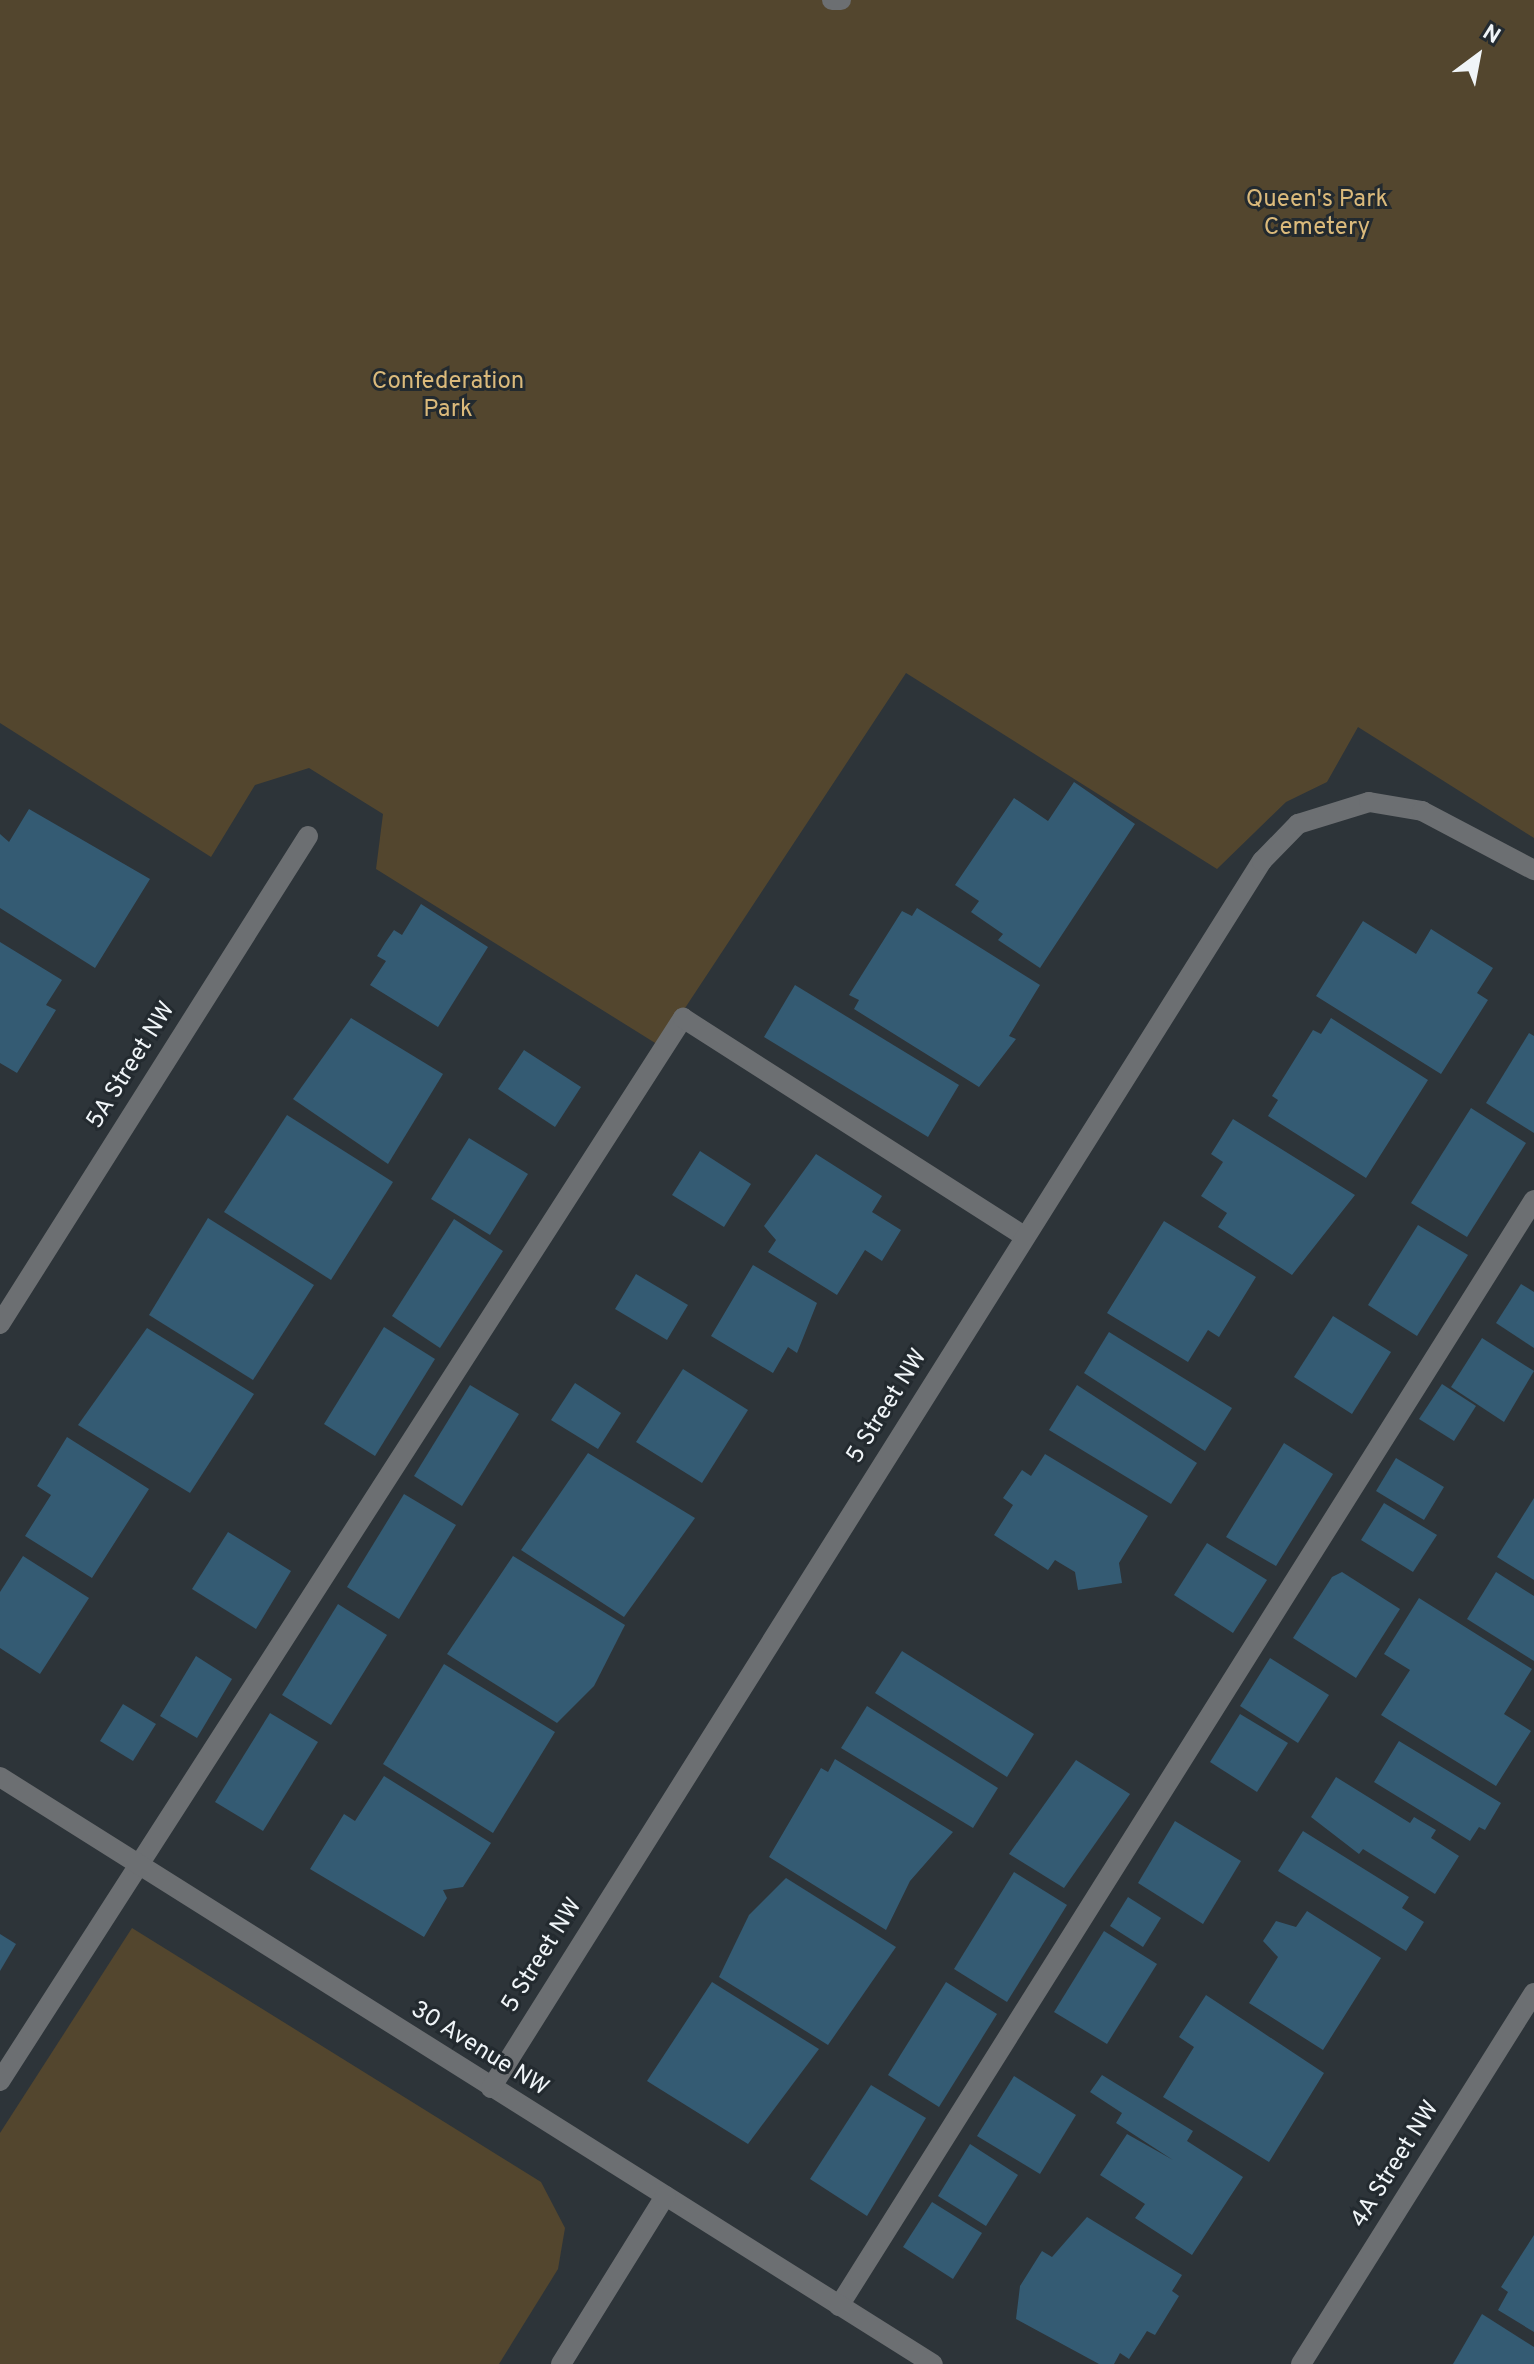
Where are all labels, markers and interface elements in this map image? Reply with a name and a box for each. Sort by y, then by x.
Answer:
north arrow [1438,16,1518,96]
text: N [1477,20,1505,51]
park label: Queen's Park Cemetery [1246,187,1388,243]
park label: Confederation Park [372,369,524,425]
street label: 5A Street NW [81,997,183,1135]
street label: 5 Street NW [842,1345,934,1469]
street label: 5 Street NW [497,1894,589,2018]
street label: 30 Avenue NW [404,1996,554,2104]
street label: 4A Street NW [1345,2096,1447,2234]

